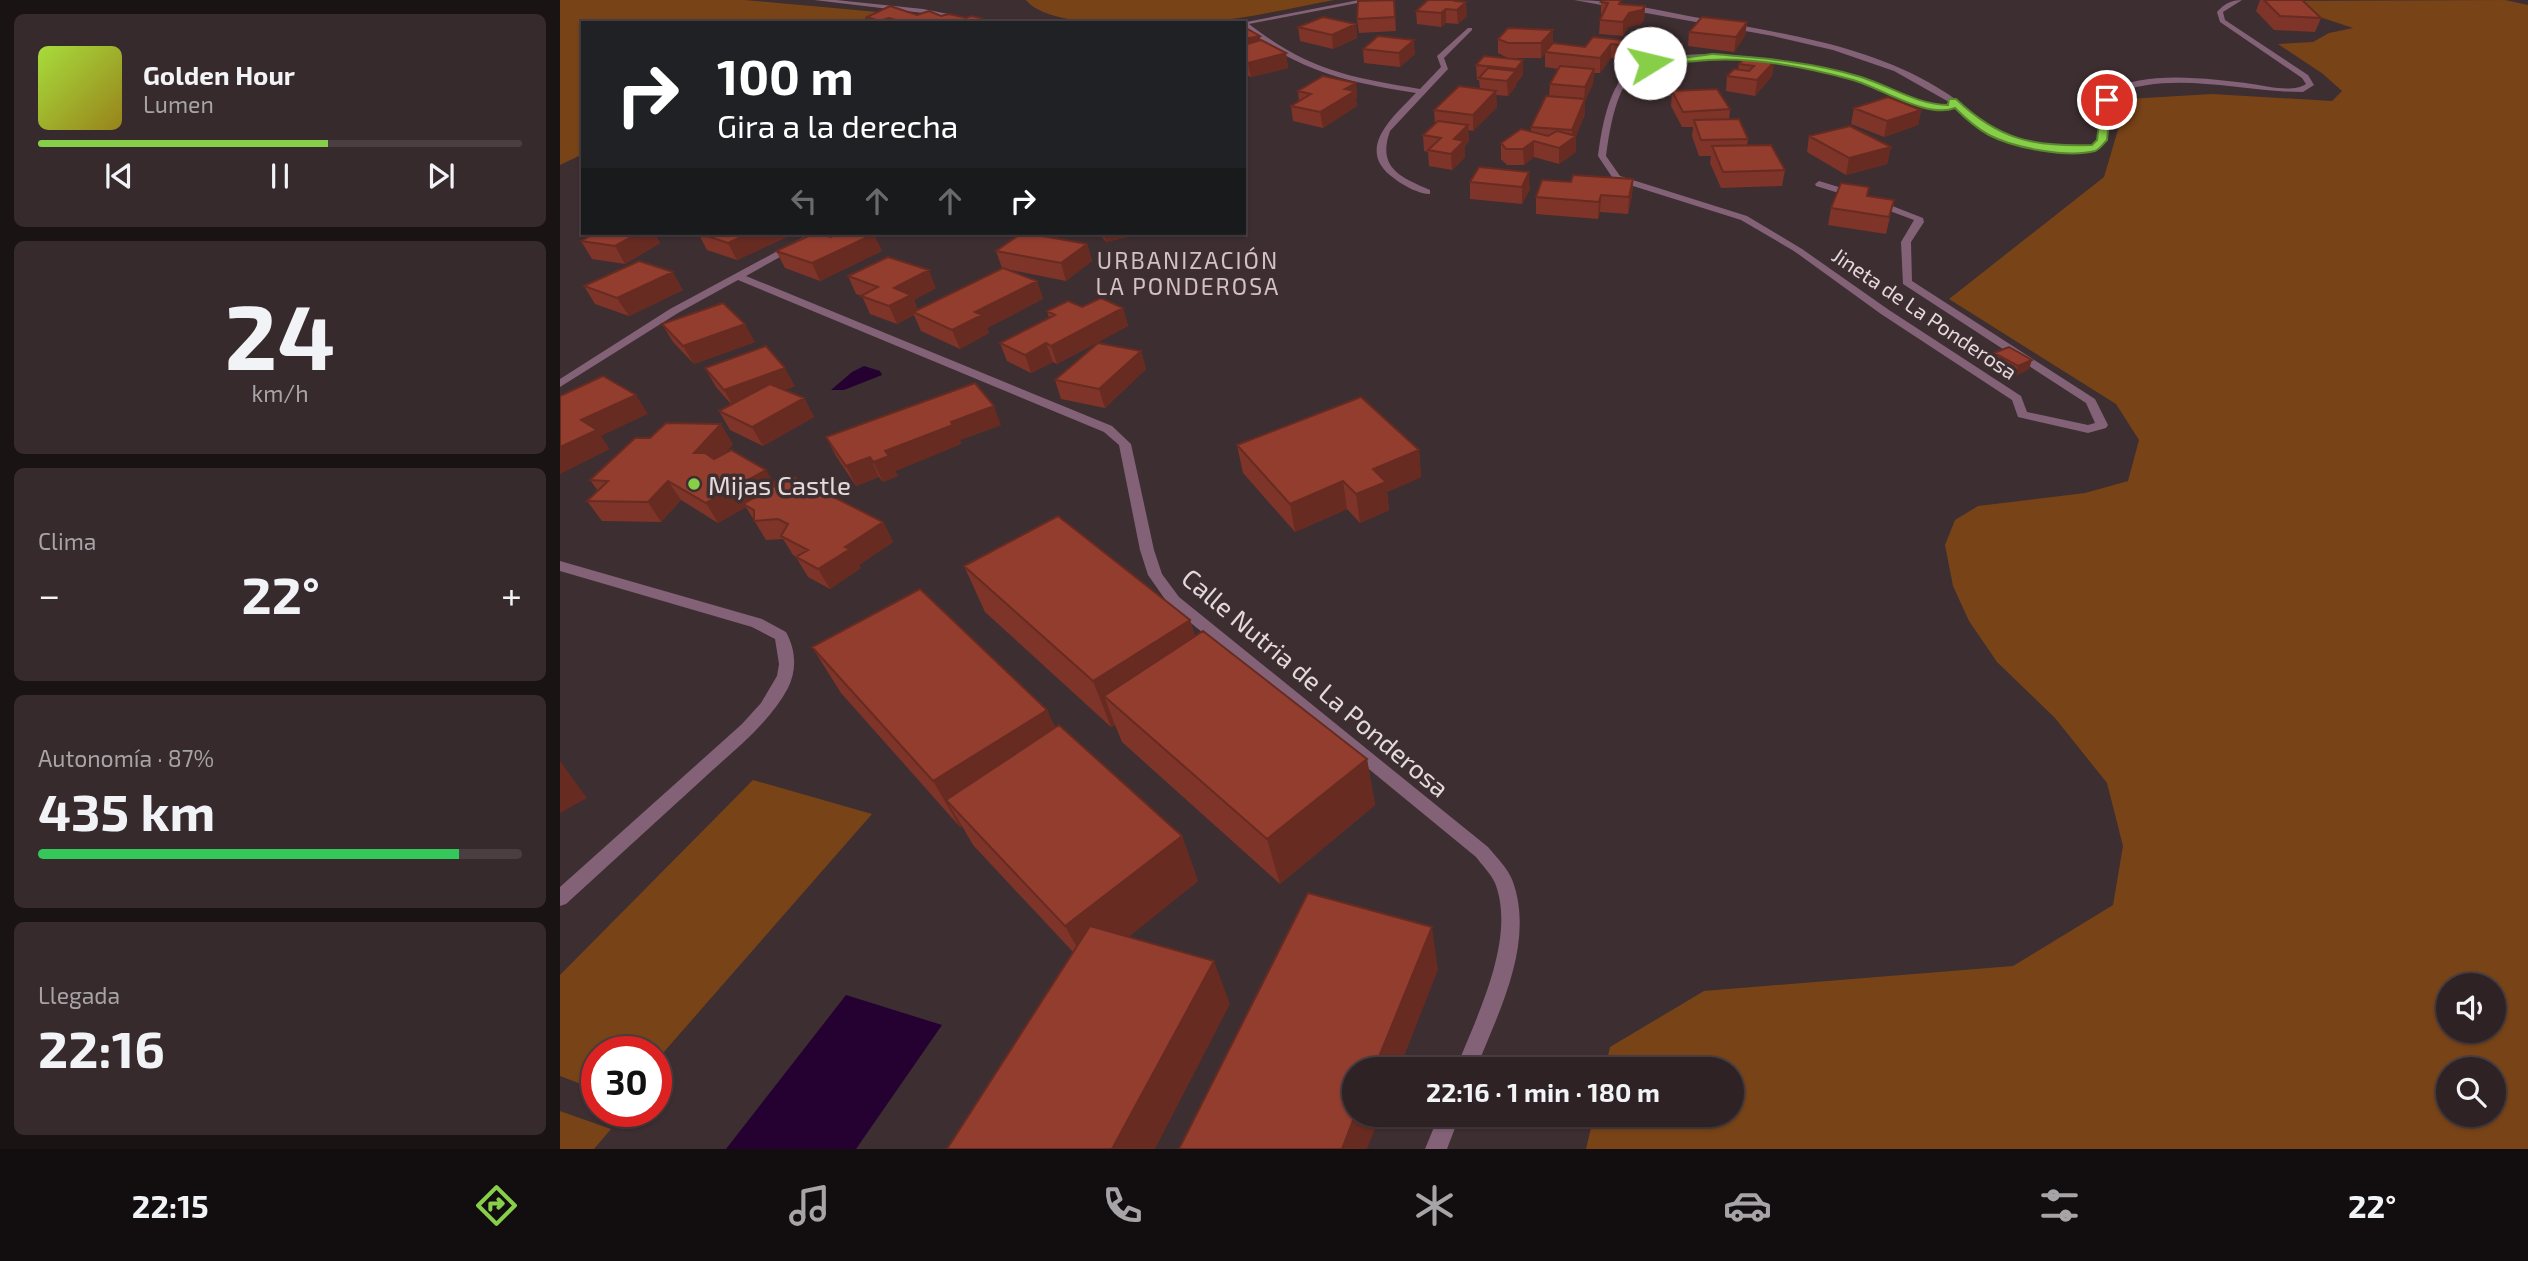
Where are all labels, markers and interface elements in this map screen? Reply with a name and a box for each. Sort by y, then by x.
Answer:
position arrow [1613,26,1687,100]
text: 100 m [717,46,854,105]
icon: right [602,49,693,140]
text: Golden Hour [143,59,295,90]
pin [2077,70,2137,130]
icon: arrive [2088,81,2126,119]
text: Lumen [143,90,214,118]
text: Gira a la derecha [717,106,958,144]
icon: previous [100,157,138,195]
icon: pause [261,157,299,195]
icon: next [422,157,460,195]
icon: left [785,182,823,220]
icon: ahead [858,182,896,220]
icon: ahead [931,182,969,220]
icon: right [1004,182,1042,220]
street label: Jineta de La Ponderosa [1828,242,2022,384]
district label: URBANIZACIÓN LA PONDEROSA [1096,246,1280,300]
text: 24 [225,279,335,388]
text: km/h [251,379,309,407]
place label: Mijas Castle [708,469,851,500]
marker: Mijas Castle [686,476,702,492]
text: Clima [38,527,96,555]
street label: Calle Nutria de La Ponderosa [1176,561,1456,803]
text: 22° [241,562,320,624]
text: − [38,571,60,617]
text: + [501,571,522,617]
text: Autonomía · 87% [38,744,214,772]
text: 435 km [38,779,215,841]
map controls [2436,973,2506,1127]
button: sound [2436,973,2506,1043]
text: Llegada [38,981,120,1009]
text: 22:16 [38,1016,165,1078]
speed limit sign: 30 [581,1036,672,1127]
button: search [2436,1057,2506,1127]
text: 22:16 · 1 min · 180 m [1426,1076,1660,1107]
icon: directions [472,1181,521,1230]
icon: music [785,1181,834,1230]
icon: phone [1098,1181,1147,1230]
icon: climate [1410,1181,1459,1230]
icon: car [1723,1181,1772,1230]
icon: filters [2035,1181,2084,1230]
text: 22:15 [132,1186,209,1224]
text: 22° [2348,1186,2396,1224]

